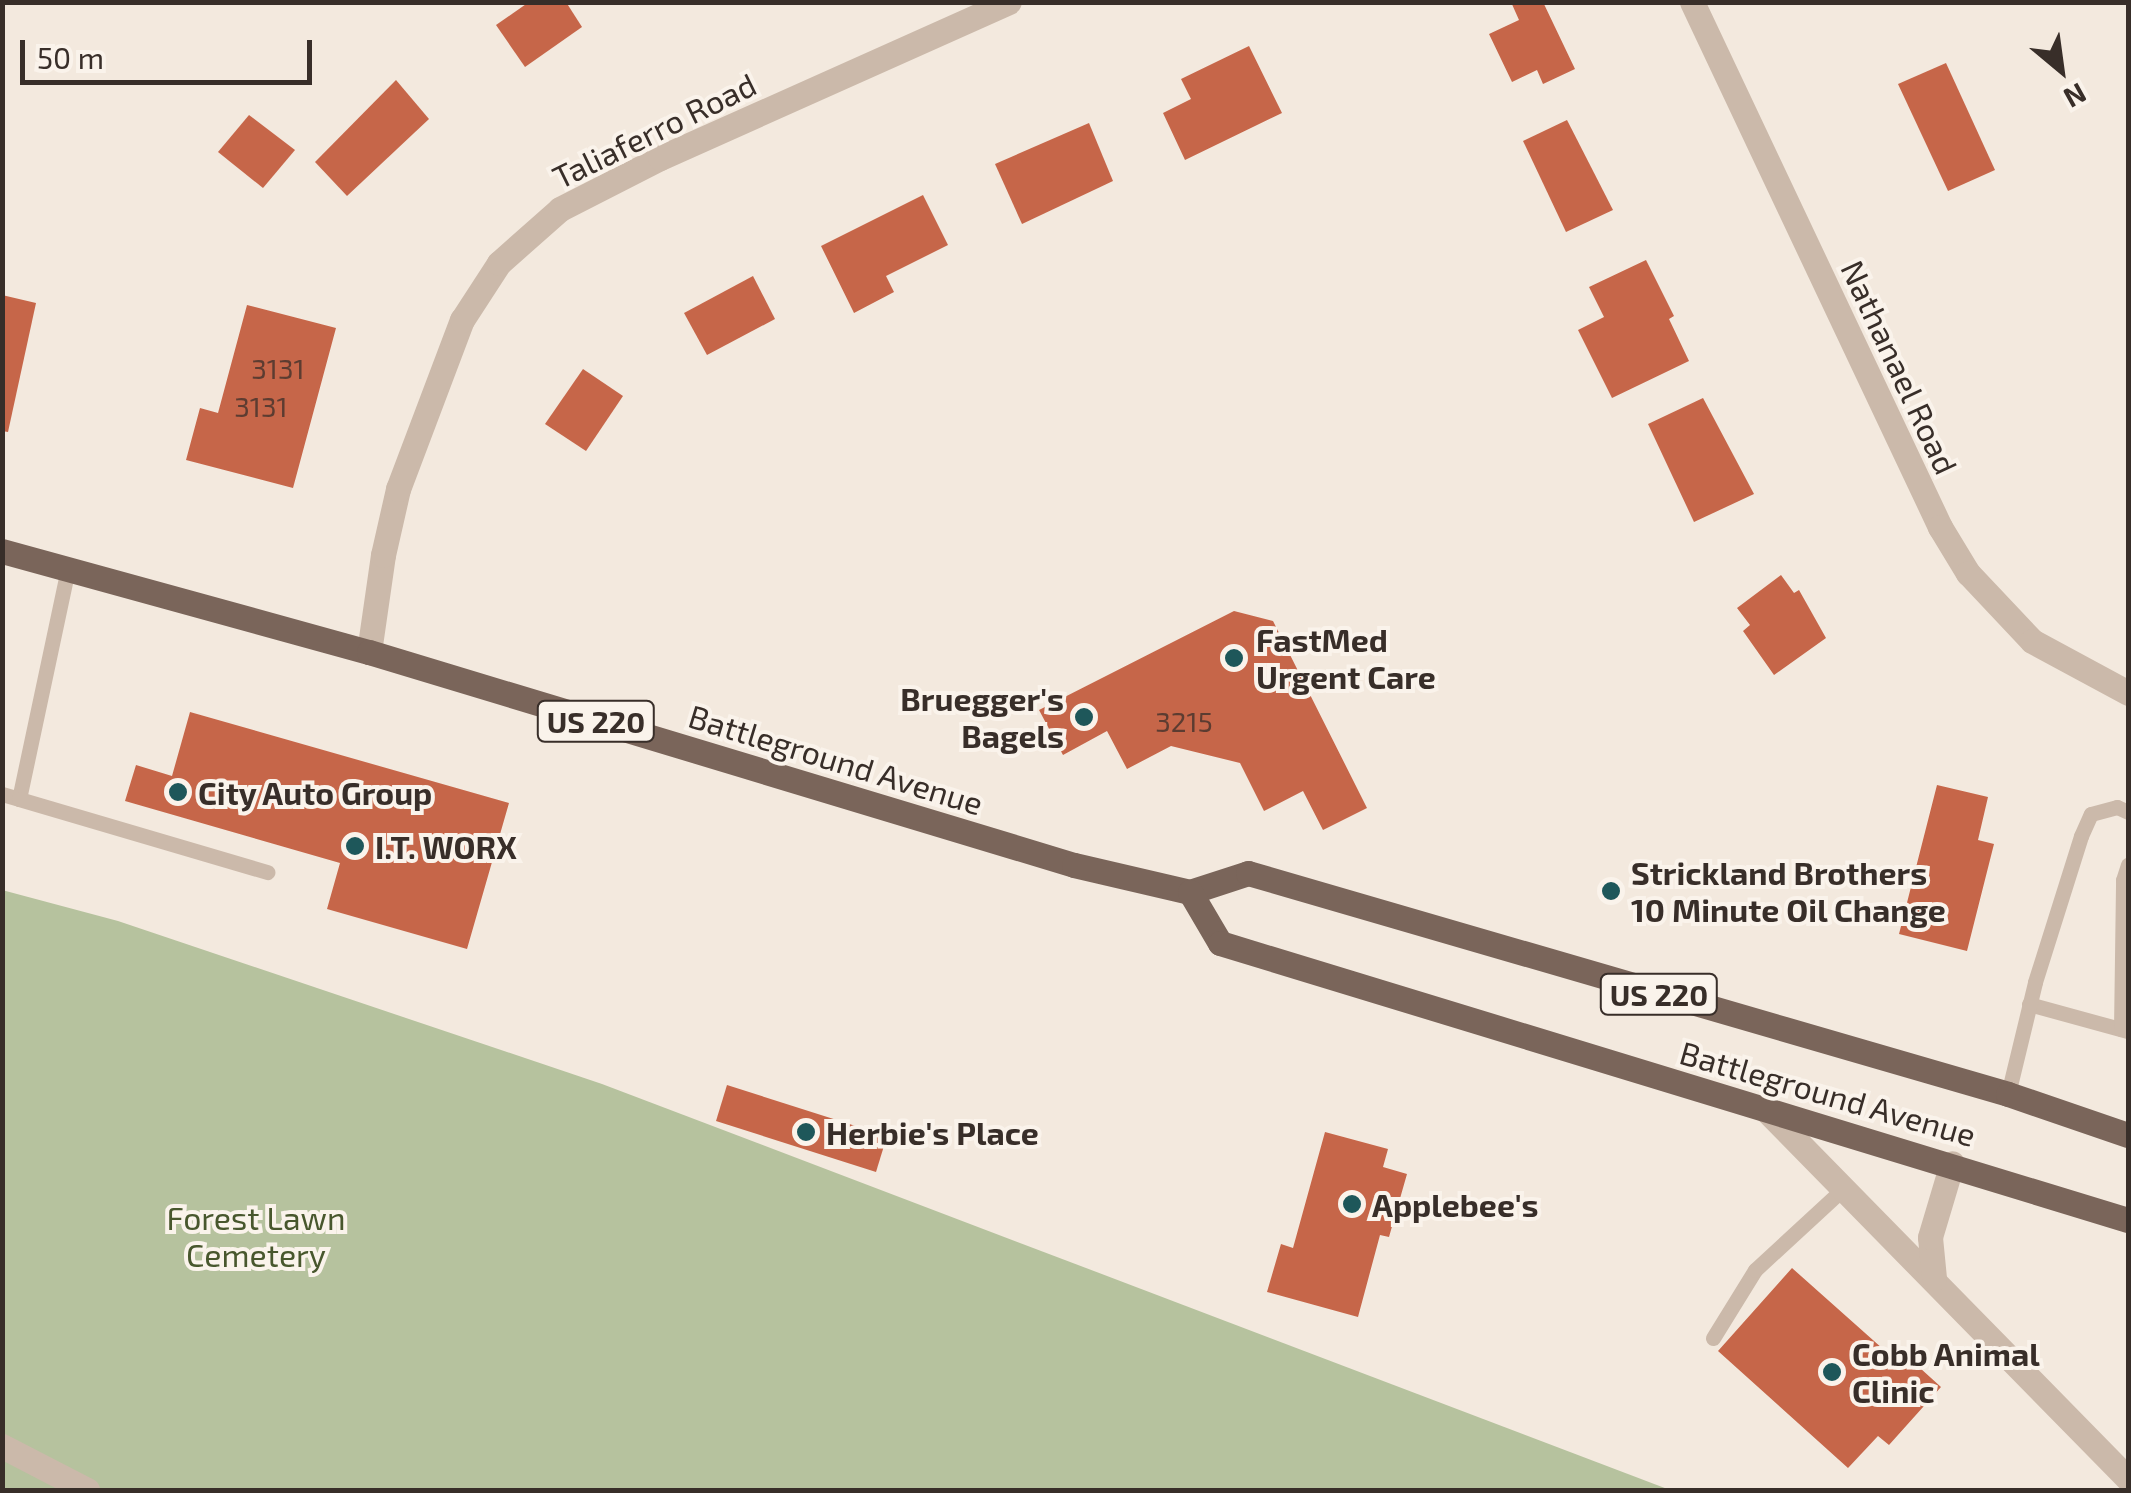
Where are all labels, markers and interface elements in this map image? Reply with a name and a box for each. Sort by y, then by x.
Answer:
scale bar [25,20,318,82]
north arrow [2011,20,2111,120]
text: 50 m [37,39,104,75]
street label: Taliaferro Road [546,64,762,196]
text: N [2058,76,2093,116]
street label: Nathanael Road [1834,254,1966,480]
house number: 3131 [251,351,305,385]
house number: 3131 [234,389,288,423]
place label: FastMed Urgent Care [1256,621,1436,696]
marker: FastMed Urgent Care [1221,645,1247,671]
place label: Bruegger's Bagels [900,680,1064,755]
road number: US 220 [536,696,656,746]
street label: Battleground Avenue [684,696,988,822]
house number: 3215 [1155,704,1213,738]
marker: Bruegger's Bagels [1073,706,1095,728]
place label: City Auto Group [198,773,434,811]
marker: City Auto Group [167,781,189,803]
place label: I.T. WORX [375,827,517,865]
marker: I.T. WORX [344,835,366,857]
place label: Strickland Brothers 10 Minute Oil Change [1631,854,1947,929]
marker: Strickland Brothers 10 Minute Oil Change [1600,880,1622,902]
road number: US 220 [1599,969,1719,1019]
street label: Battleground Avenue [1675,1032,1981,1154]
place label: Herbie's Place [826,1113,1039,1151]
marker: Herbie's Place [795,1121,817,1143]
place label: Applebee's [1372,1185,1538,1223]
marker: Applebee's [1341,1193,1363,1215]
park label: Forest Lawn Cemetery [166,1199,346,1274]
place label: Cobb Animal Clinic [1852,1335,2041,1410]
marker: Cobb Animal Clinic [1821,1361,1843,1383]

